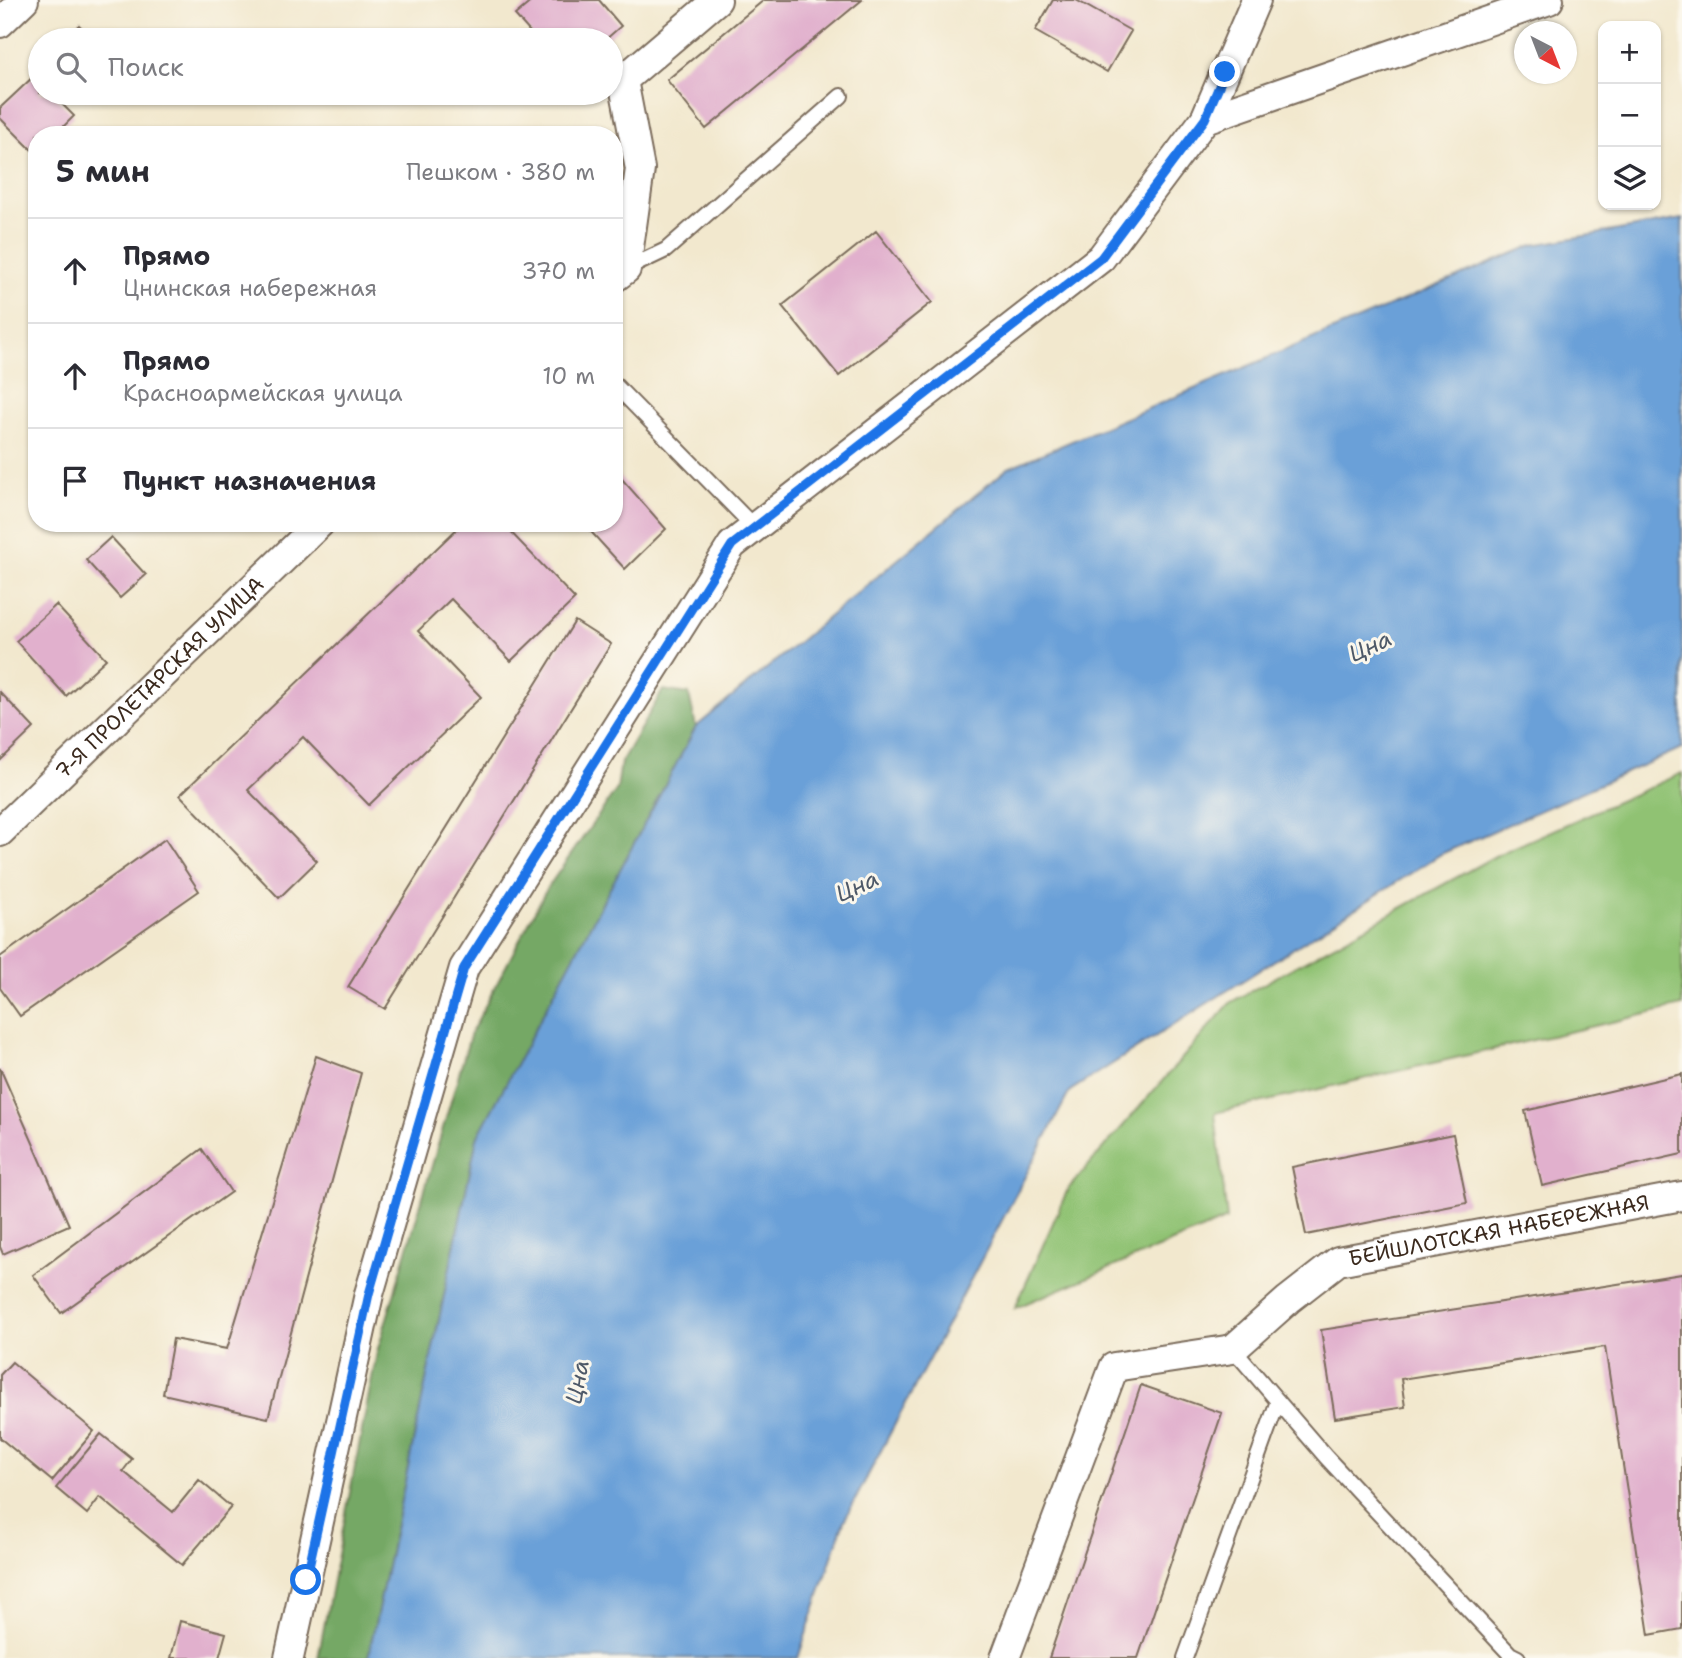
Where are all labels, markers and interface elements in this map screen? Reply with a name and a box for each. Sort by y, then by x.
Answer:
north arrow [1514,21,1577,84]
map controls [1598,21,1661,210]
button: + [1598,21,1661,84]
search box [28,28,623,105]
icon: search [52,48,90,86]
text: Поиск [108,49,184,84]
route end [1209,56,1240,87]
button: − [1598,84,1661,147]
button: layers [1598,147,1661,210]
text: 5 мин [56,151,150,192]
text: Пешком · 380 m [406,157,595,187]
text: Прямо [123,238,211,273]
icon: ahead [56,252,94,290]
text: 370 m [522,256,595,286]
text: Цнинская набережная [123,273,377,303]
text: Прямо [123,343,211,378]
icon: ahead [56,357,94,395]
text: 10 m [542,361,595,391]
text: Красноармейская улица [123,378,403,408]
icon: arrive [56,462,94,500]
text: Пункт назначения [123,463,376,498]
street label: 7-Я ПРОЛЕТАРСКАЯ УЛИЦА [49,570,270,785]
water label: Цна [1344,623,1396,669]
water label: Цна [831,863,883,909]
street label: БЕЙШЛОТСКАЯ НАБЕРЕЖНАЯ [1346,1188,1651,1273]
water label: Цна [558,1357,596,1407]
route start [290,1564,321,1595]

